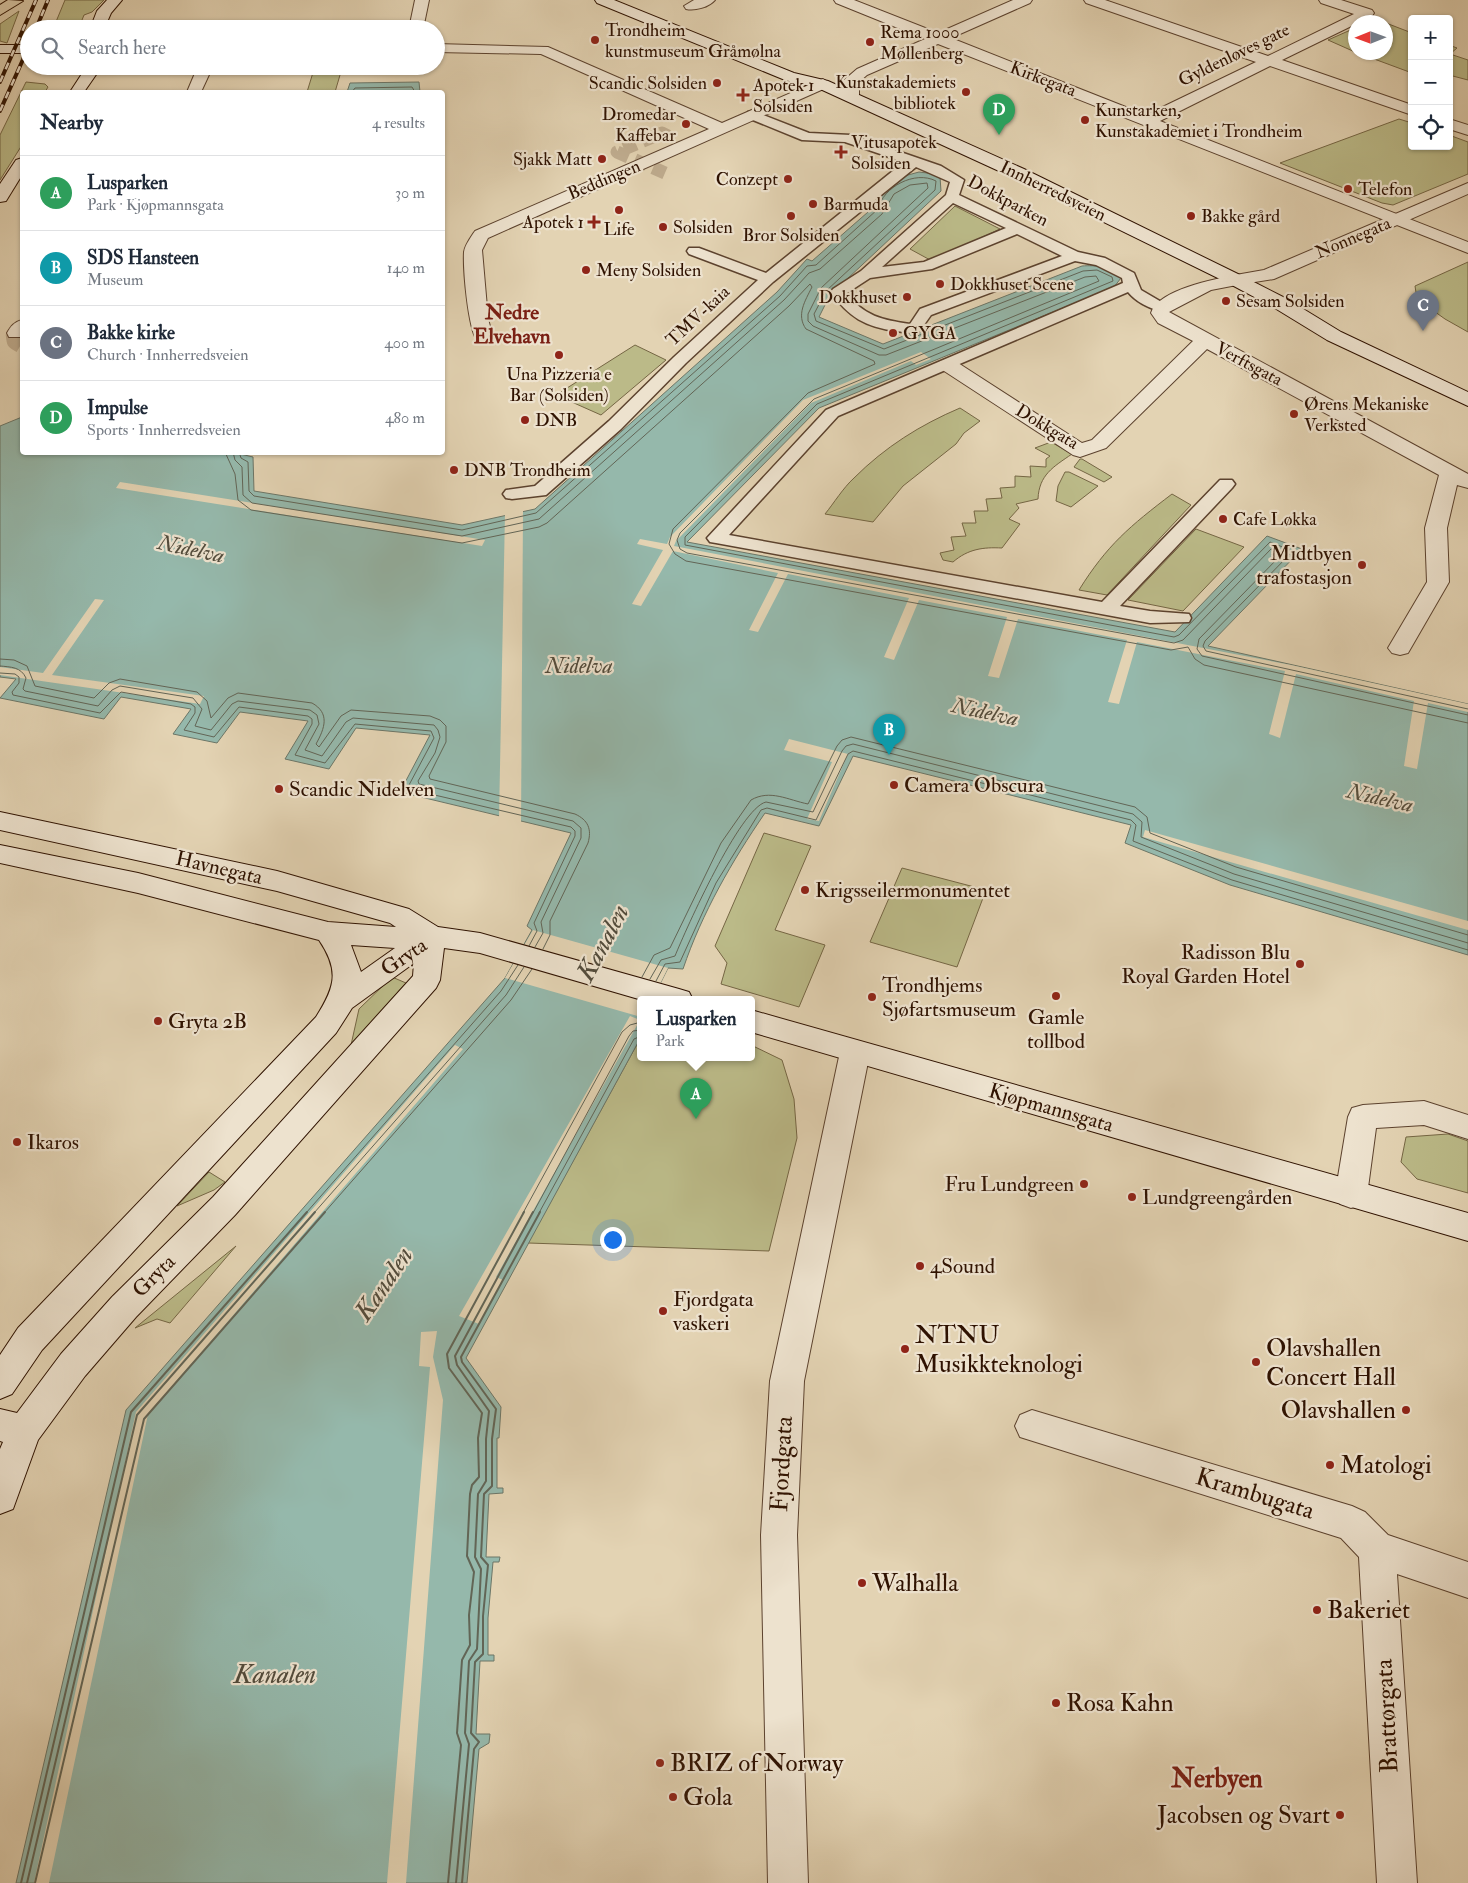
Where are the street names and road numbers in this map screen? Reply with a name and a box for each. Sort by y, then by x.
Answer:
street label: Gyldenløves gate [1175,18,1294,92]
street label: Kirkegata [1006,56,1080,102]
street label: Beddingen [564,154,644,206]
street label: Innherredsveien [996,155,1110,227]
street label: Dokkparken [964,170,1052,232]
street label: Nonnegata [1312,212,1395,264]
street label: TMV-kaia [661,280,735,351]
street label: Verftsgata [1211,337,1287,392]
street label: Dokkgata [1011,399,1083,455]
street label: Havnegata [173,845,266,891]
street label: Gryta [376,932,433,982]
street label: Kjøpmannsgata [986,1077,1117,1139]
street label: Gryta [127,1248,182,1303]
street label: Fjordgata [764,1415,800,1513]
street label: Krambugata [1192,1461,1319,1527]
street label: Brattørgata [1368,1657,1405,1774]

